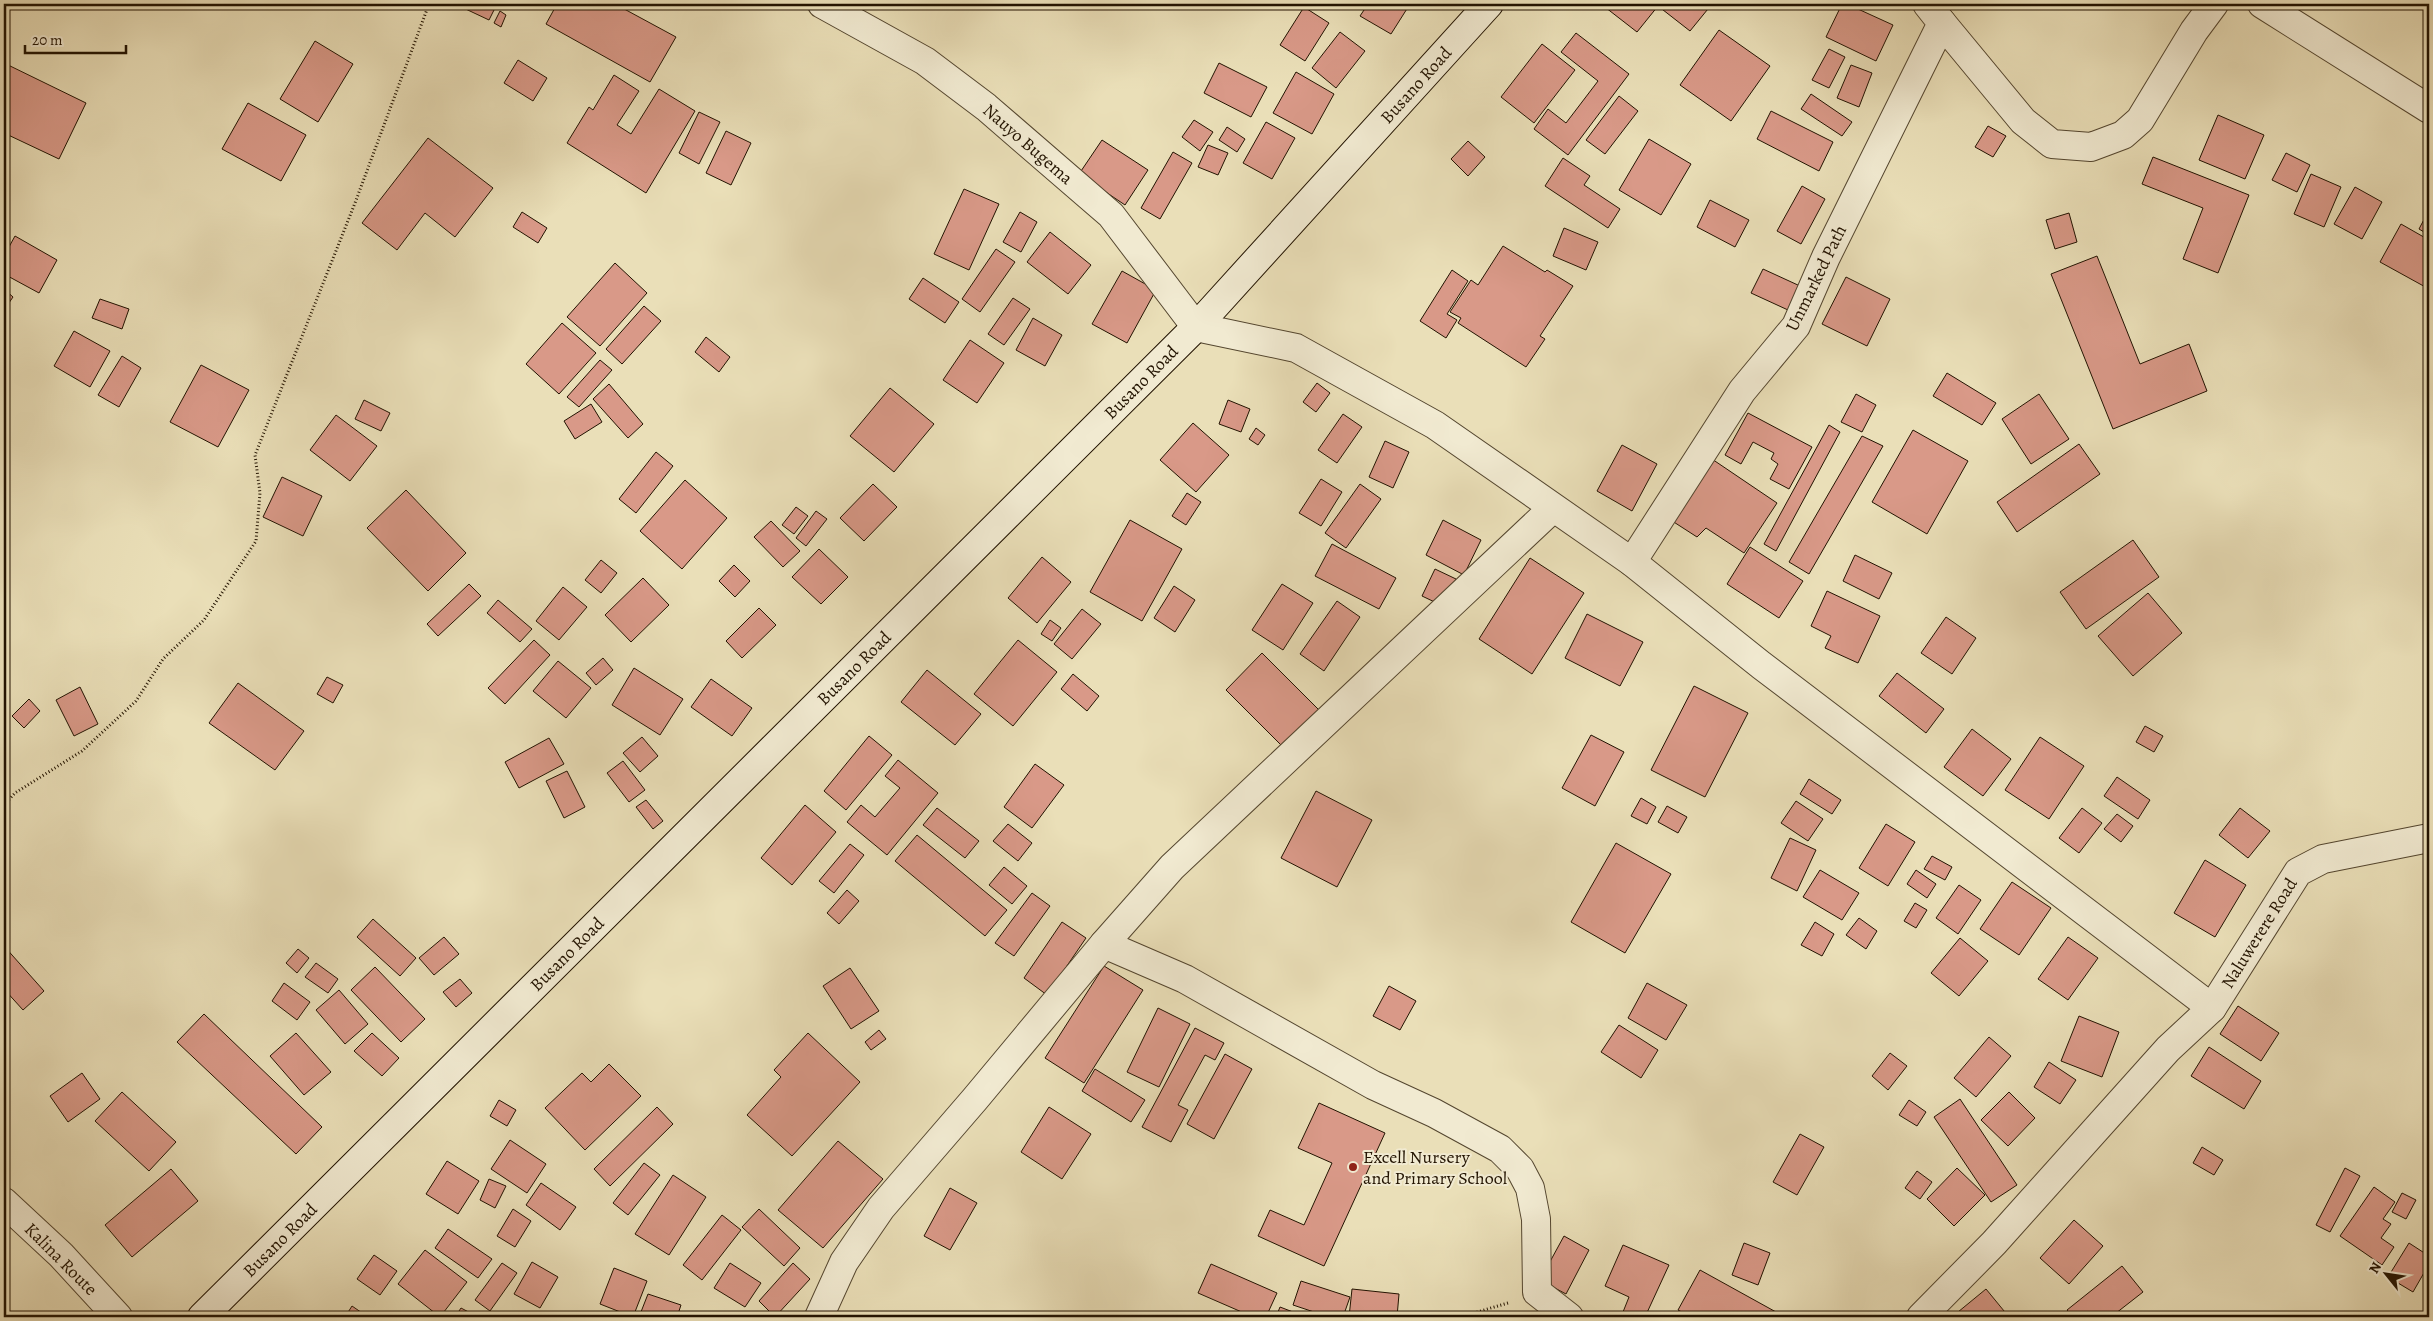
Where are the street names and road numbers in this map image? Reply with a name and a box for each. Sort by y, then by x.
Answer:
street label: Busano Road [1375,41,1457,129]
street label: Nauyo Bugema [978,98,1079,190]
street label: Unmarked Path [1780,221,1852,335]
street label: Busano Road [1099,339,1184,424]
street label: Busano Road [812,625,897,710]
street label: Naluwerere Road [2215,873,2303,993]
street label: Busano Road [525,911,610,996]
street label: Busano Road [238,1197,323,1282]
street label: Kalina Route [19,1217,103,1301]

